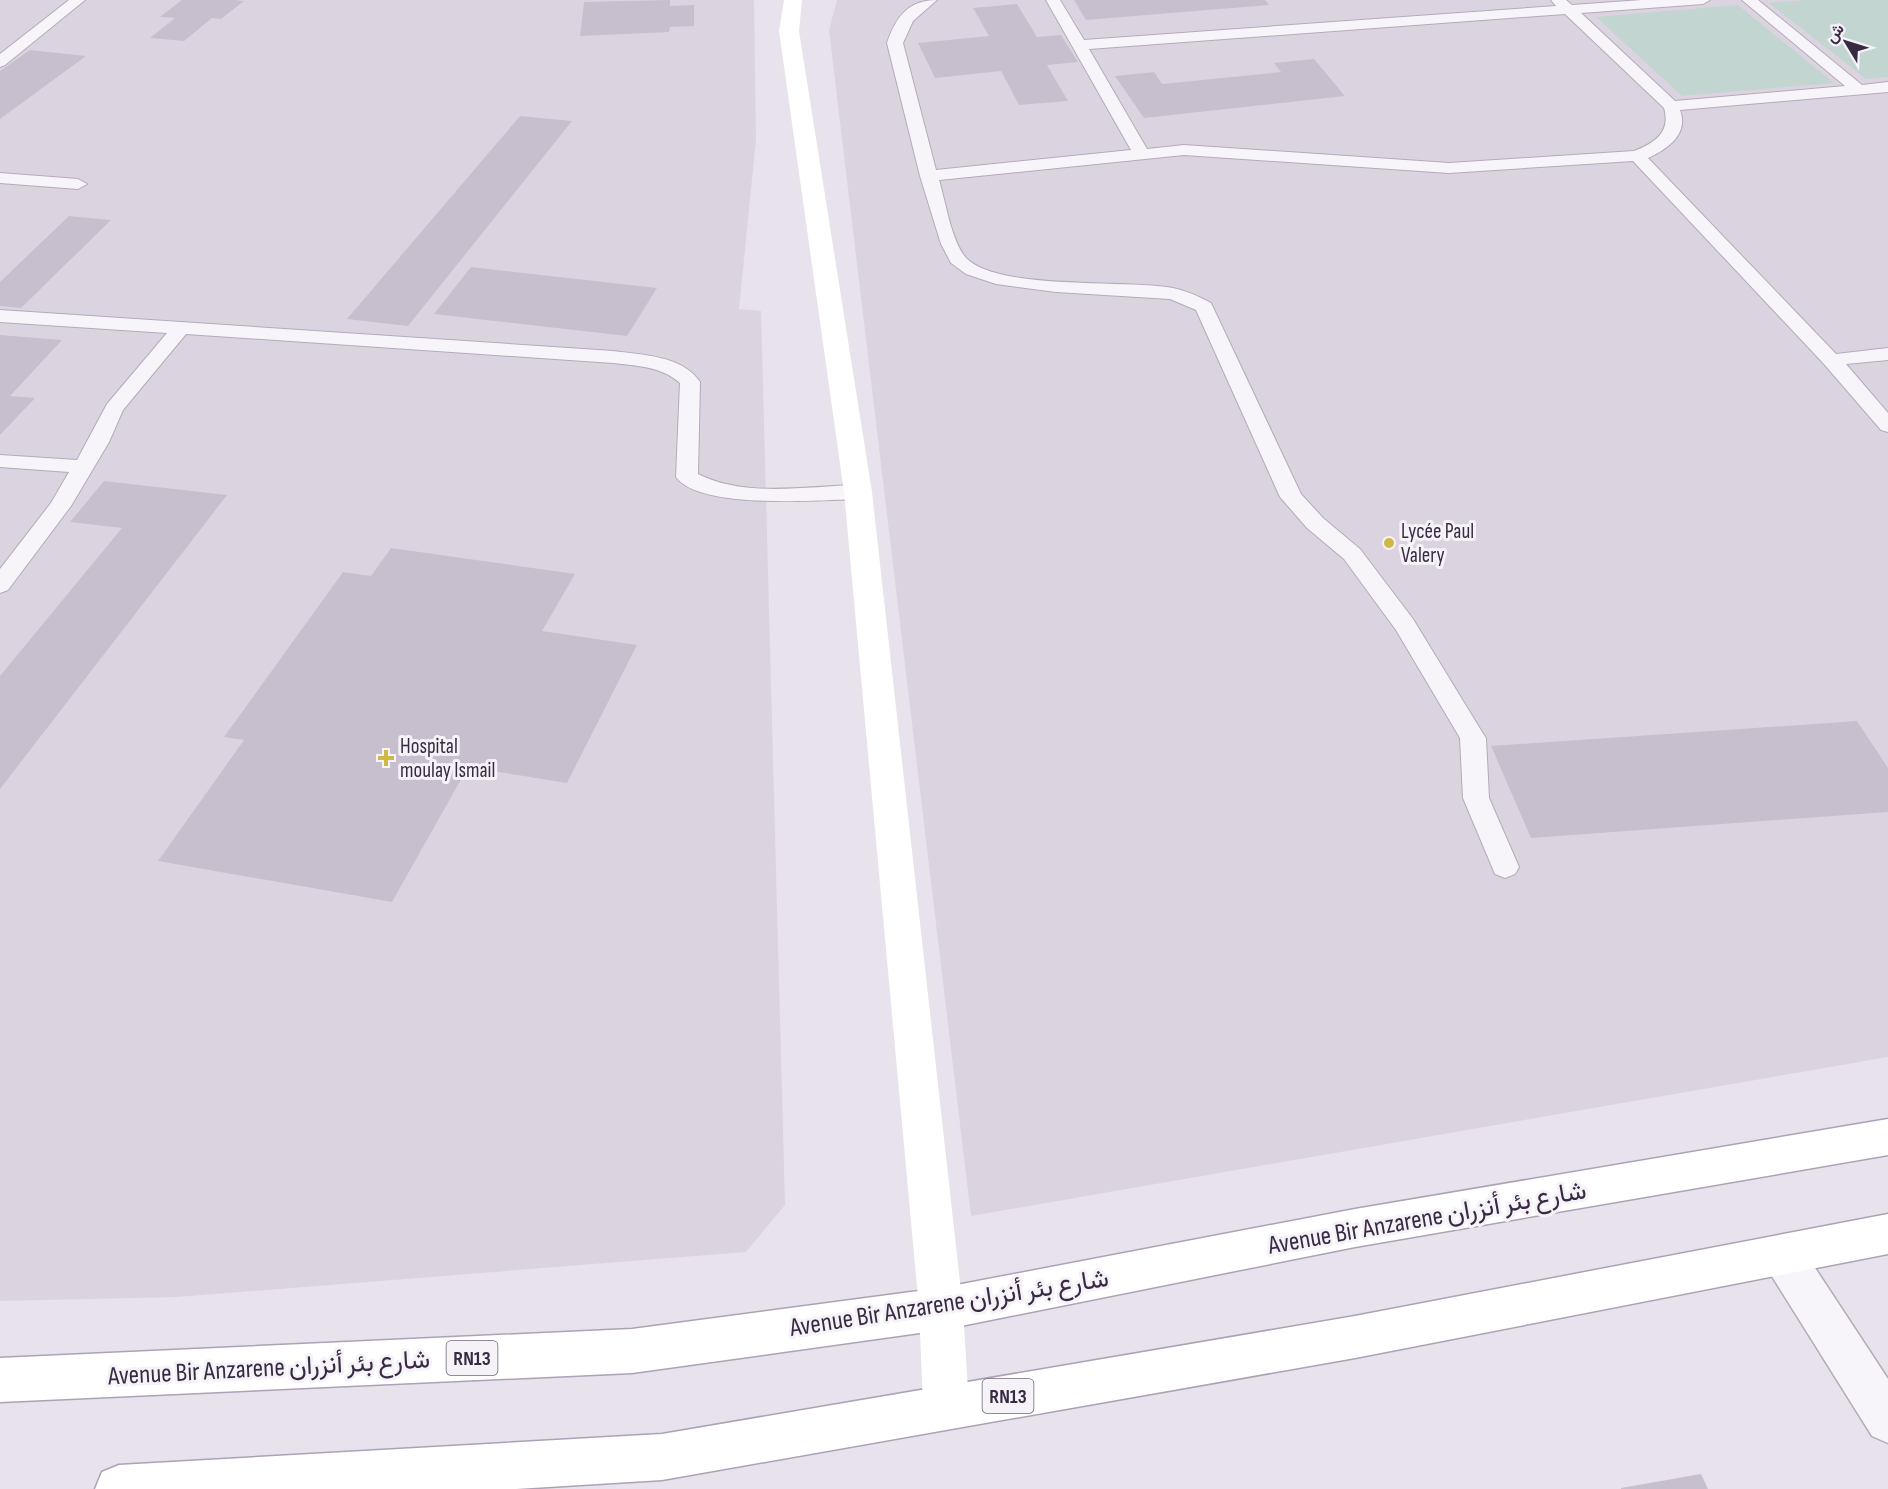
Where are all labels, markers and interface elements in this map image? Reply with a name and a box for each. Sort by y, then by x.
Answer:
north arrow [1816,12,1876,72]
text: ش [1822,20,1849,47]
place label: Lycée Paul Valery [1401,519,1474,568]
marker: Lycée Paul Valery [1382,536,1396,550]
place label: Hospital moulay Ismail [400,734,495,783]
marker: Hospital moulay Ismail [377,749,395,767]
street label: Avenue Bir Anzarene شارع بئر أنزران [1265,1174,1589,1263]
street label: Avenue Bir Anzarene شارع بئر أنزران [786,1262,1111,1345]
road number: RN13 [446,1341,498,1375]
street label: Avenue Bir Anzarene شارع بئر أنزران [106,1344,431,1393]
road number: RN13 [982,1379,1034,1413]

